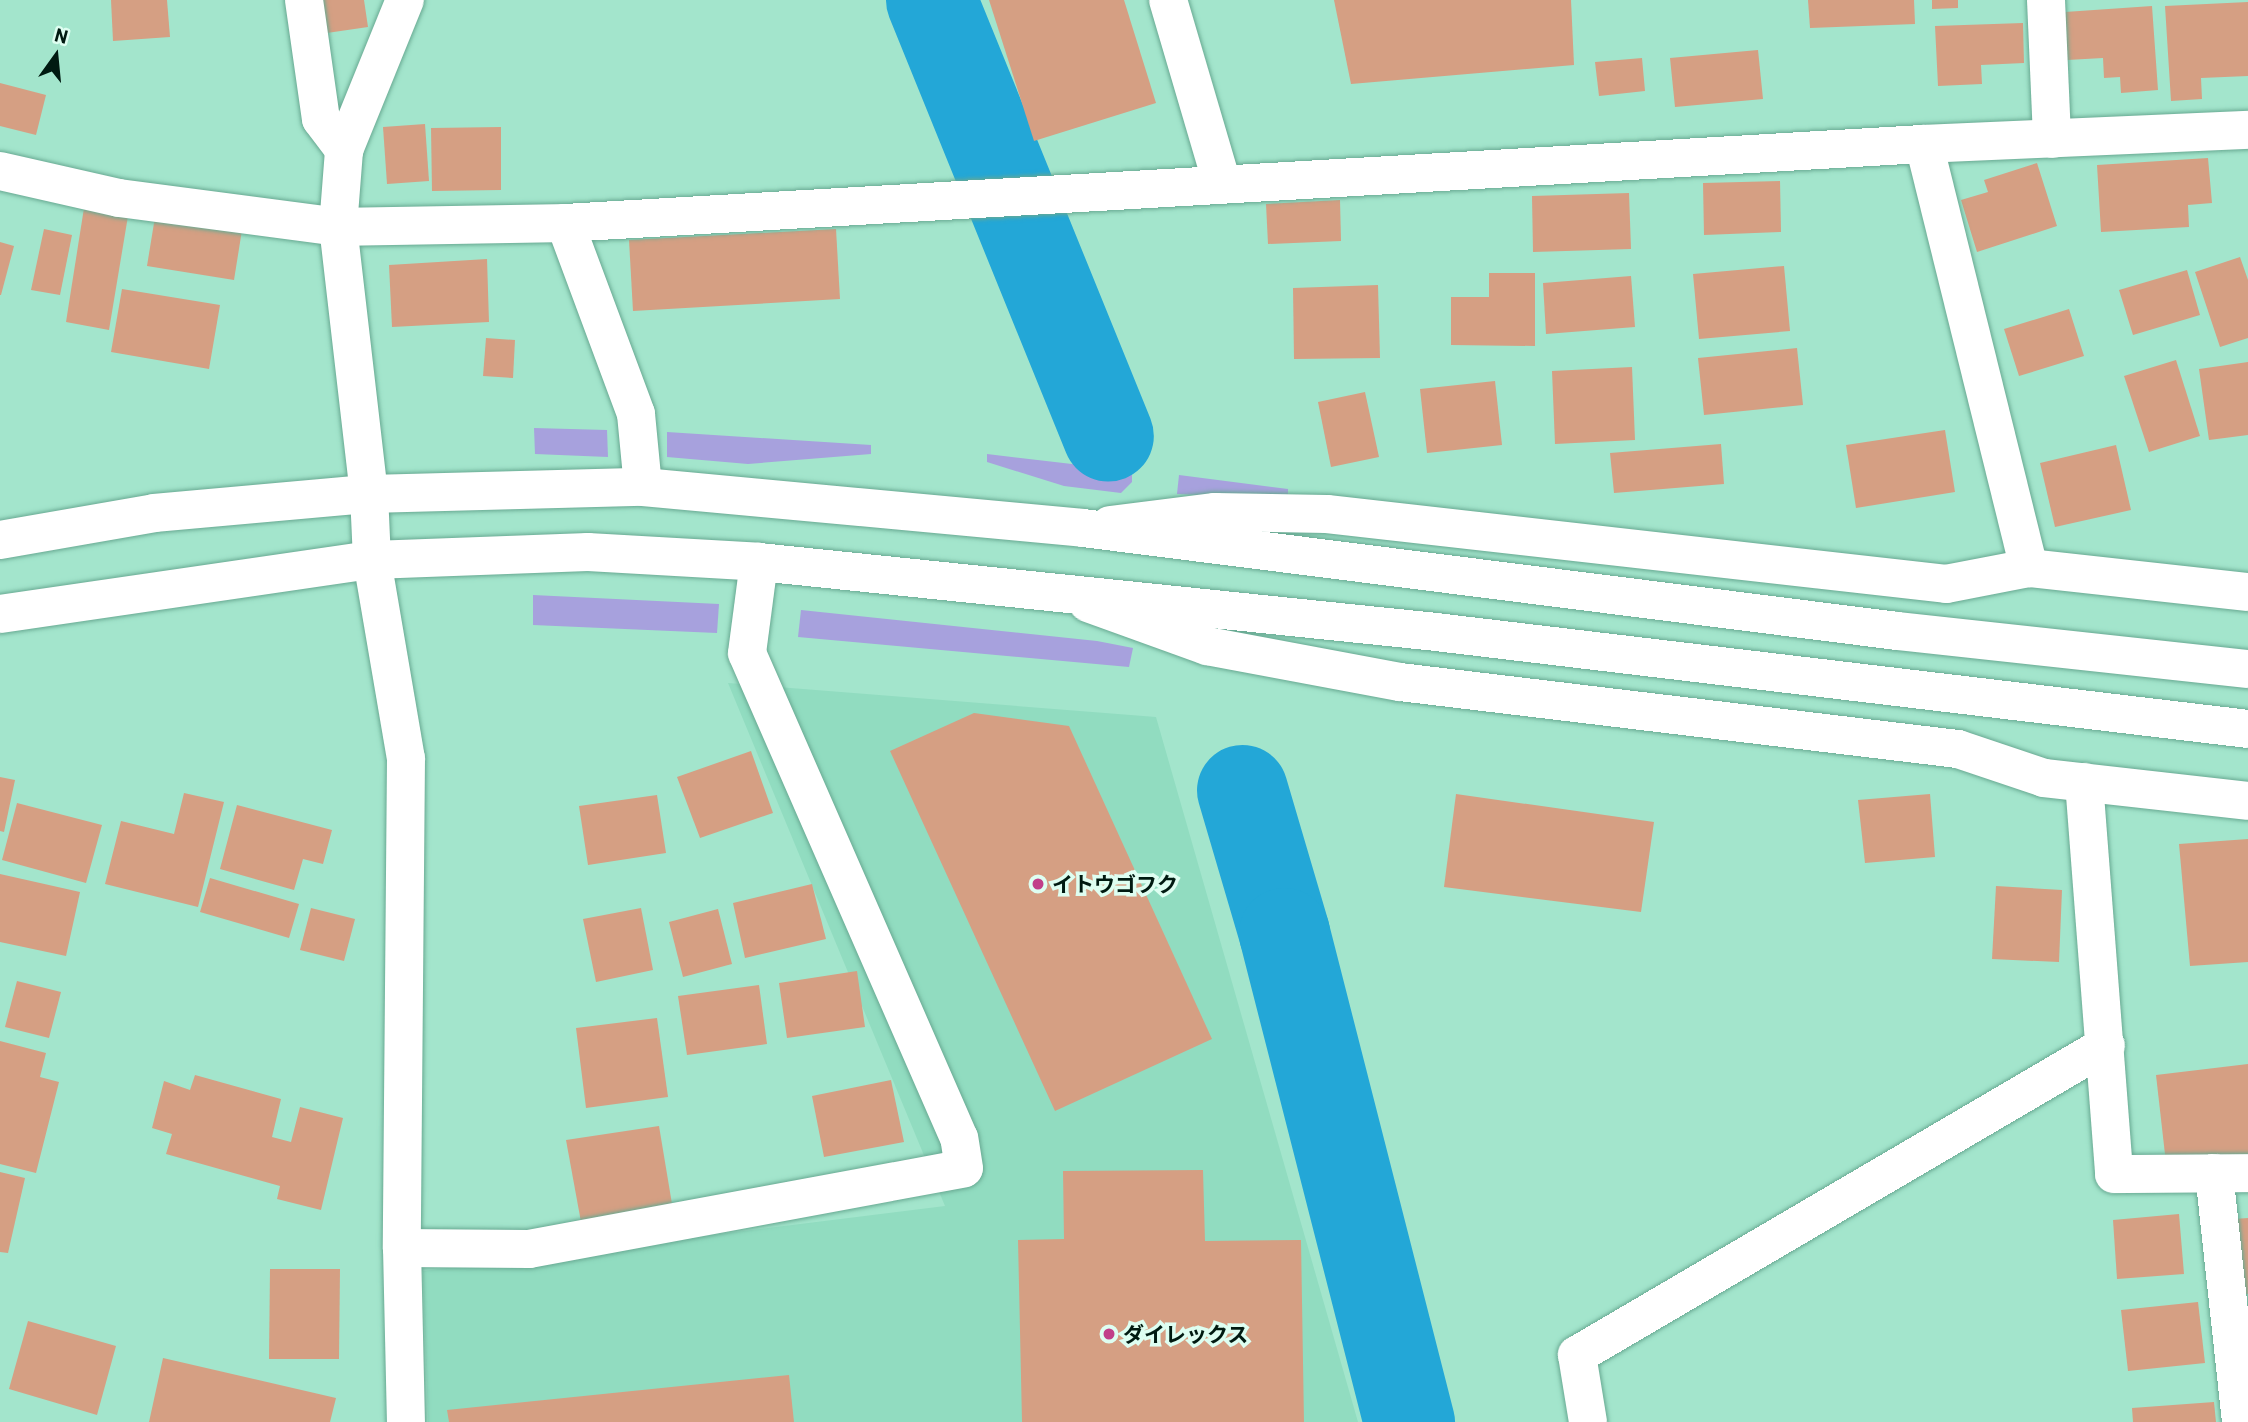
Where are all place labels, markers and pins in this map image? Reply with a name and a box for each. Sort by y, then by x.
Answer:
place label: イトウゴフク [1052,871,1178,897]
marker: イトウゴフク [1030,876,1046,892]
place label: ダイレックス [1123,1321,1249,1347]
marker: ダイレックス [1101,1326,1117,1342]

